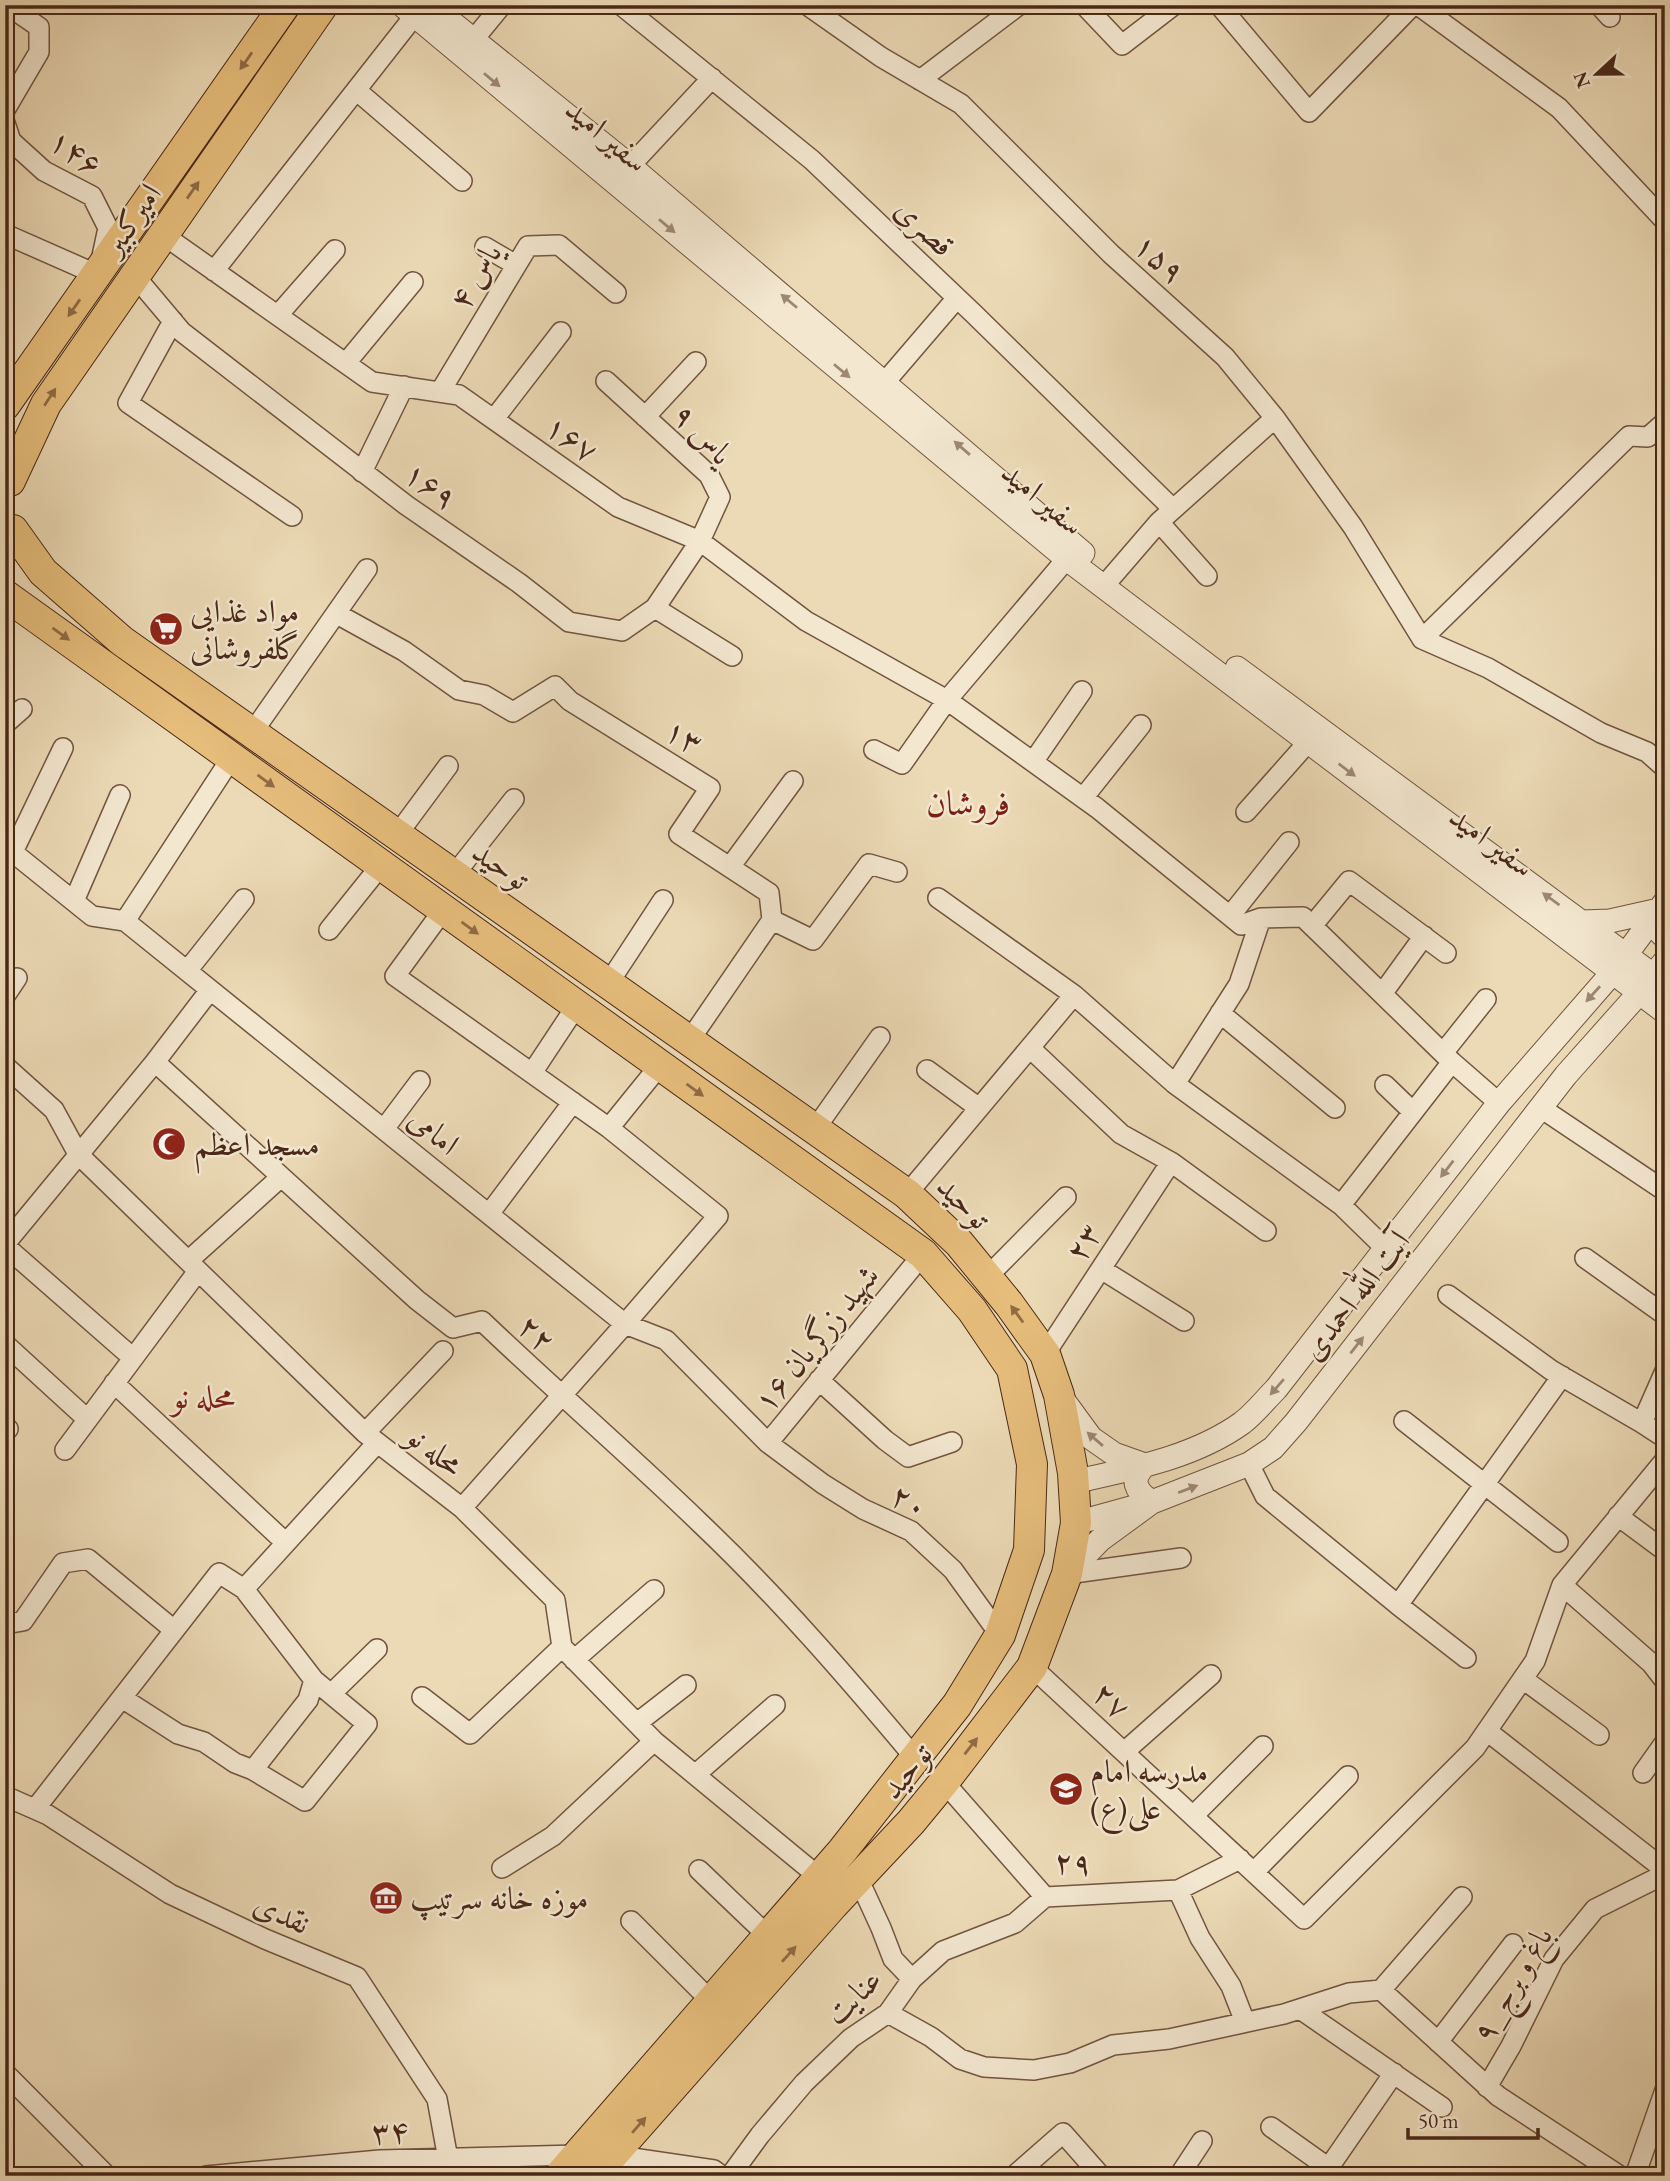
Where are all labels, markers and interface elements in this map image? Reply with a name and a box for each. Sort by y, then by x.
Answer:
north arrow [1562,38,1632,108]
one-way arrow [239,52,253,70]
text: N [1567,68,1596,92]
one-way arrow [484,72,501,87]
street label: سفیر امید [557,88,657,182]
street label: ۱۴۶ [41,119,111,185]
street label: امیرکبیر [89,175,171,266]
one-way arrow [186,181,200,199]
street label: قصری [886,188,964,266]
one-way arrow [658,218,676,233]
street label: ۱۵۹ [1125,224,1195,292]
street label: یاس ۴ [439,233,512,317]
one-way arrow [781,294,798,309]
one-way arrow [68,299,81,318]
one-way arrow [832,364,850,379]
one-way arrow [43,388,56,407]
street label: یاس ۹ [663,394,744,475]
street label: ۱۶۷ [537,405,607,471]
one-way arrow [954,441,971,456]
street label: سفیر امید [993,451,1093,545]
street label: ۱۶۹ [396,452,466,518]
place label: مواد غذایی گلفروشانی [190,590,300,669]
supermarket icon: مواد غذایی گلفروشانی [147,610,185,648]
one-way arrow [52,627,70,641]
street label: ۱۳ [657,708,711,764]
one-way arrow [1338,763,1356,777]
one-way arrow [257,774,275,788]
district label: فروشان [926,780,1010,825]
street label: سفیر امید [1441,795,1543,887]
street label: توحید [464,830,539,900]
one-way arrow [1542,893,1560,907]
one-way arrow [461,921,479,936]
one-way arrow [1586,986,1601,1003]
one-way arrow [686,1083,704,1097]
street label: امامی [400,1098,468,1164]
place label: مسجد اعظم [194,1123,320,1174]
mosque icon: مسجد اعظم [150,1125,188,1163]
one-way arrow [1440,1160,1455,1178]
street label: توحید [928,1166,1001,1239]
street label: ۲۳ [1055,1215,1111,1269]
street label: آیت الله احمدی [1288,1216,1421,1369]
street label: ۱۶ شهید زرگریان [744,1256,888,1420]
street label: ۲۲ [509,1305,565,1361]
one-way arrow [1009,1306,1024,1324]
one-way arrow [1349,1336,1364,1354]
district label: محله نو [168,1375,235,1418]
one-way arrow [1269,1378,1285,1396]
street label: محله نو [395,1413,472,1486]
one-way arrow [1086,1431,1104,1447]
street label: ۲۰ [883,1473,937,1529]
one-way arrow [1178,1483,1199,1494]
street label: ۲۷ [1084,1672,1140,1728]
street label: توحید [870,1733,942,1808]
one-way arrow [964,1737,978,1755]
place label: مدرسه امام علی(ع) [1090,1750,1208,1835]
school or university icon: مدرسه امام علی(ع) [1047,1770,1085,1808]
street label: ۲۹ [1053,1840,1093,1884]
place label: موزه خانه سرتیپ [410,1877,589,1921]
museum icon: موزه خانه سرتیپ [367,1879,405,1917]
street label: نقدی [247,1882,317,1944]
street label: ۹_باغ و برج [1462,1918,1568,2053]
one-way arrow [781,1945,797,1963]
street label: عنایت [815,1959,891,2033]
scale bar [1408,2097,1537,2141]
text: 50 m [1418,2107,1459,2134]
street label: ۳۴ [370,2109,410,2153]
one-way arrow [631,2116,646,2133]

